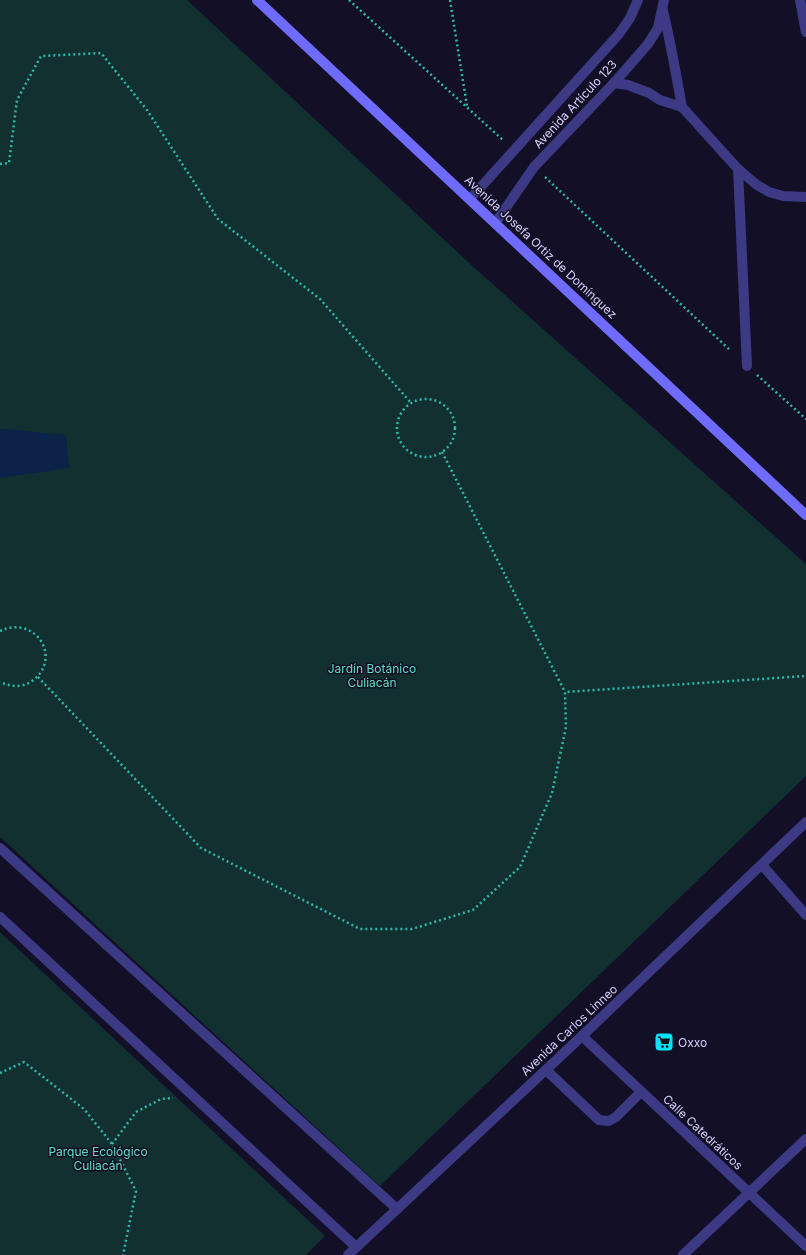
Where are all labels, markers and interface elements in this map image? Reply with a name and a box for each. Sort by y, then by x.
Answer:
street label: Avenida Artículo 123 [530,57,620,151]
street label: Avenida Josefa Ortiz de Domínguez [462,172,620,322]
park label: Jardín Botánico Culiacán [328,661,416,690]
street label: Avenida Carlos Linneo [518,981,620,1079]
supermarket icon: Oxxo [653,1031,675,1053]
place label: Oxxo [678,1035,707,1050]
street label: Calle Catedráticos [660,1091,746,1173]
park label: Parque Ecológico Culiacán [48,1144,148,1173]

